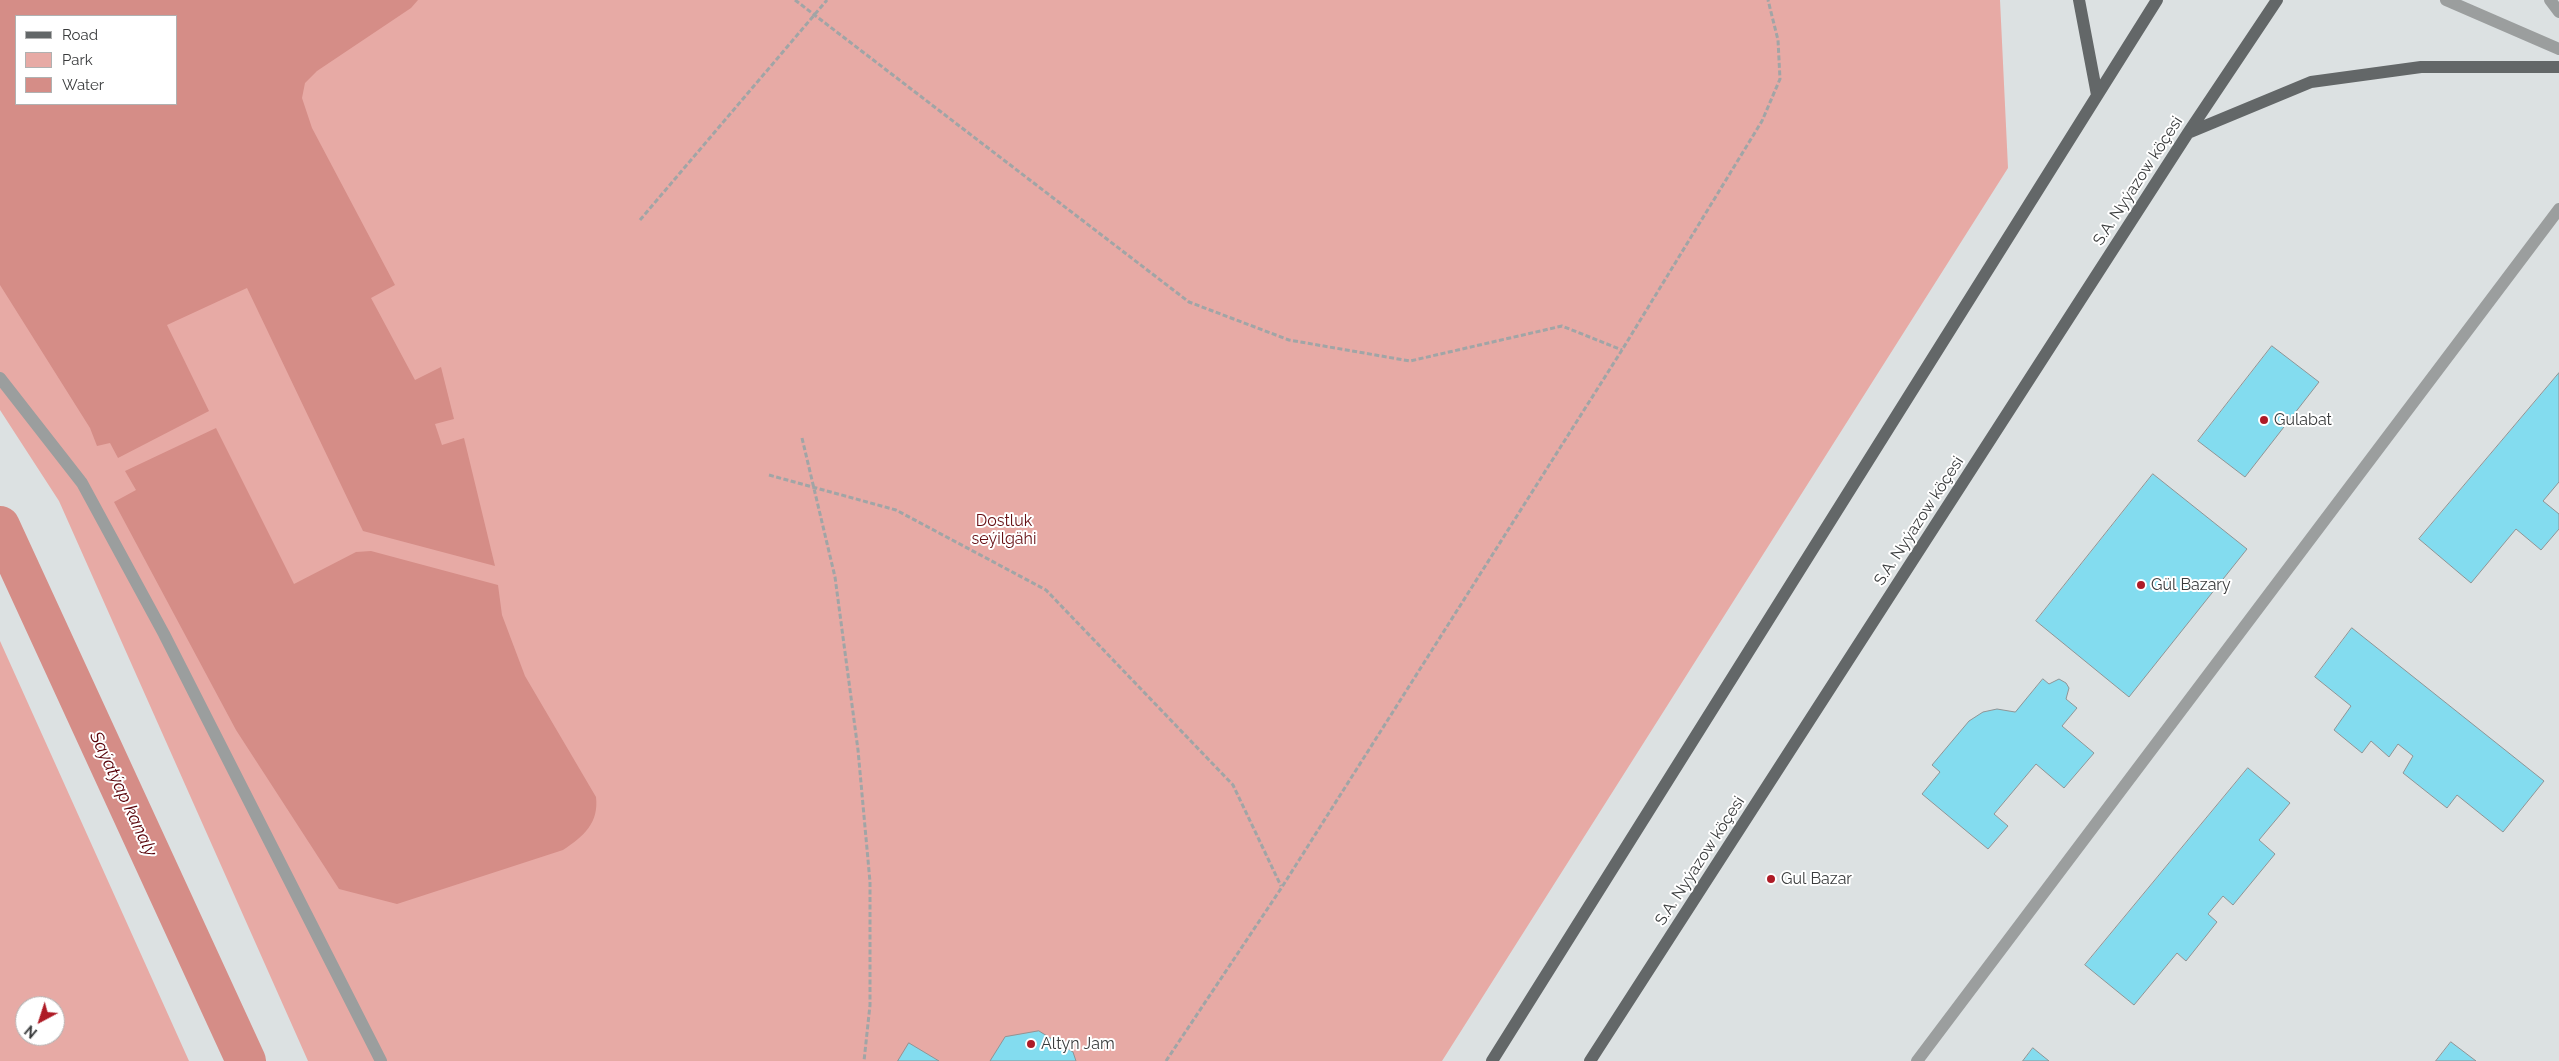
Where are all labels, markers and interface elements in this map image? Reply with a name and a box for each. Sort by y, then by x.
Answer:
legend [15,15,178,105]
text: Road [62,26,98,44]
text: Park [62,51,93,69]
text: Water [62,76,104,94]
street label: S.A. Nyýazow köçesi [2089,113,2187,249]
place label: Gulabat [2274,410,2332,430]
marker: Gulabat [2258,414,2270,426]
street label: S.A. Nyýazow köçesi [1870,453,1968,589]
park label: Dostluk seýilgähi [972,511,1036,549]
place label: Gül Bazary [2151,575,2231,595]
marker: Gül Bazary [2135,579,2147,591]
water label: Saýatýap kanaly [85,728,161,860]
street label: S.A. Nyýazow köçesi [1651,793,1749,929]
place label: Gul Bazar [1781,869,1852,889]
marker: Gul Bazar [1765,873,1777,885]
north arrow [15,996,65,1046]
text: N [22,1022,40,1041]
place label: Altyn Jam [1041,1034,1115,1054]
marker: Altyn Jam [1025,1038,1037,1050]

